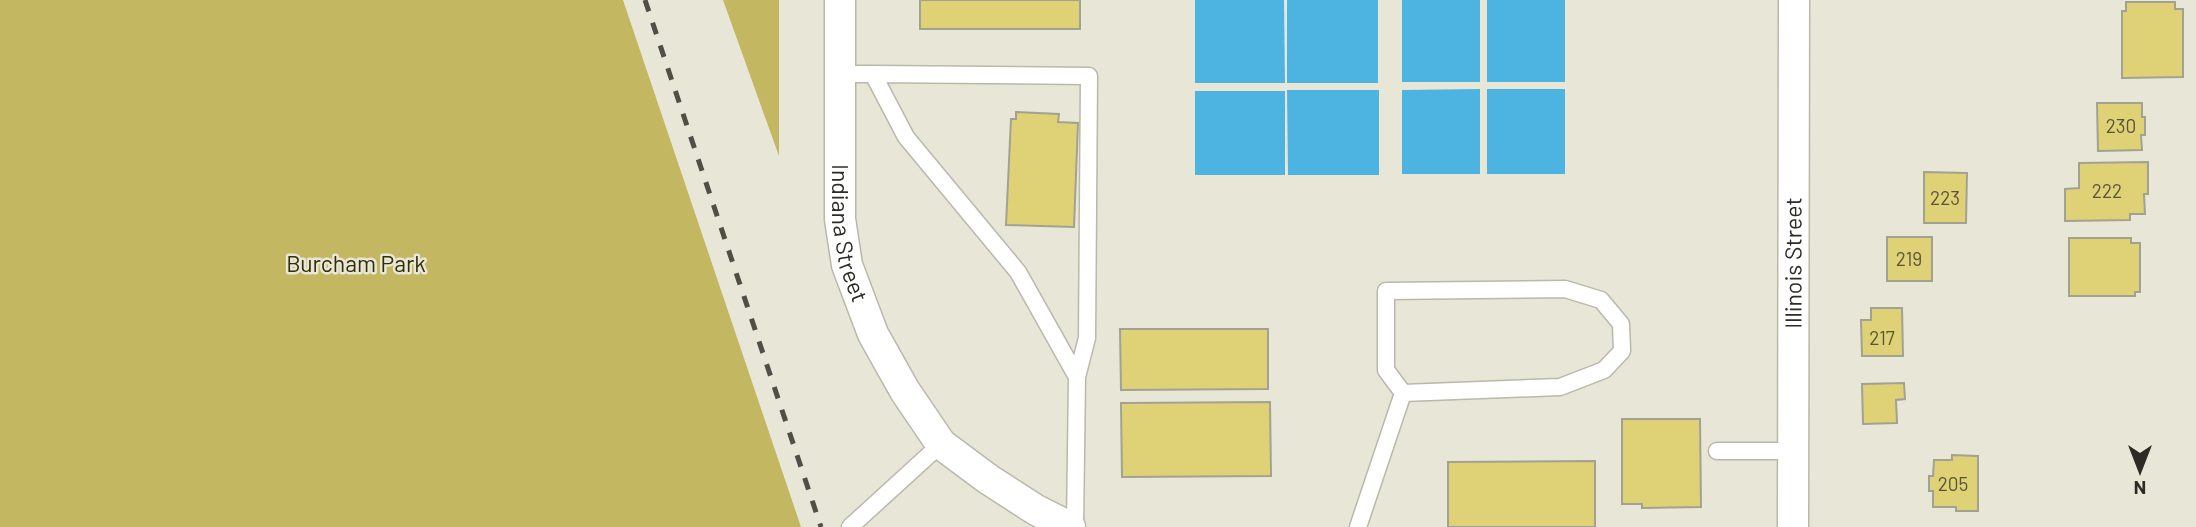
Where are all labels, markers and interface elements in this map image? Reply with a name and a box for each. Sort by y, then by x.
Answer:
house number: 230 [2106,114,2136,137]
street label: Indiana Street [827,164,875,306]
house number: 222 [2092,179,2122,202]
house number: 223 [1930,186,1960,209]
street label: Illinois Street [1778,197,1807,329]
house number: 219 [1896,247,1922,270]
park label: Burcham Park [286,249,426,277]
house number: 217 [1869,326,1895,349]
north arrow [2105,436,2175,506]
house number: 205 [1938,472,1968,495]
text: N [2134,477,2146,500]

